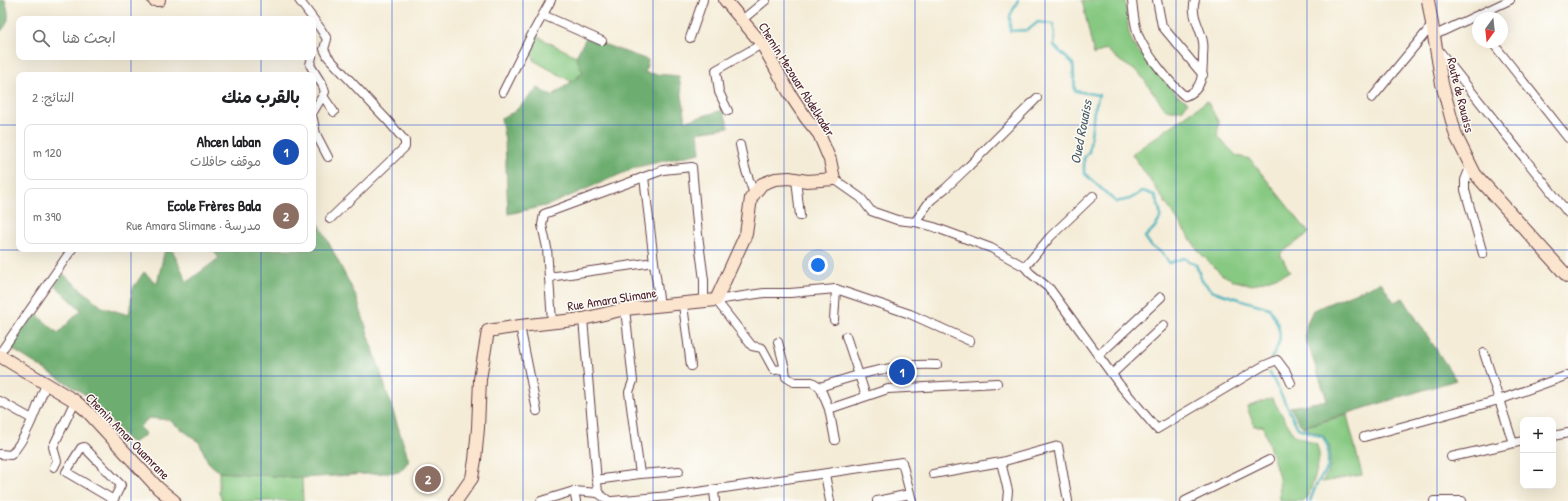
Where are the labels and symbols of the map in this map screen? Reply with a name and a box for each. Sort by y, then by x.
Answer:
north arrow [1472,12,1508,48]
street label: Chemin Mezouar Abdelkader [755,18,839,140]
street label: Route de Rouaiss [1443,56,1479,134]
water label: Oued Rouaiss [1065,97,1096,165]
your location [808,255,828,275]
street label: Rue Amara Slimane [566,283,658,315]
pin: 1 [889,357,915,387]
street label: Chemin Amar Ouamrane [82,389,174,483]
pin: 2 [415,464,441,494]

